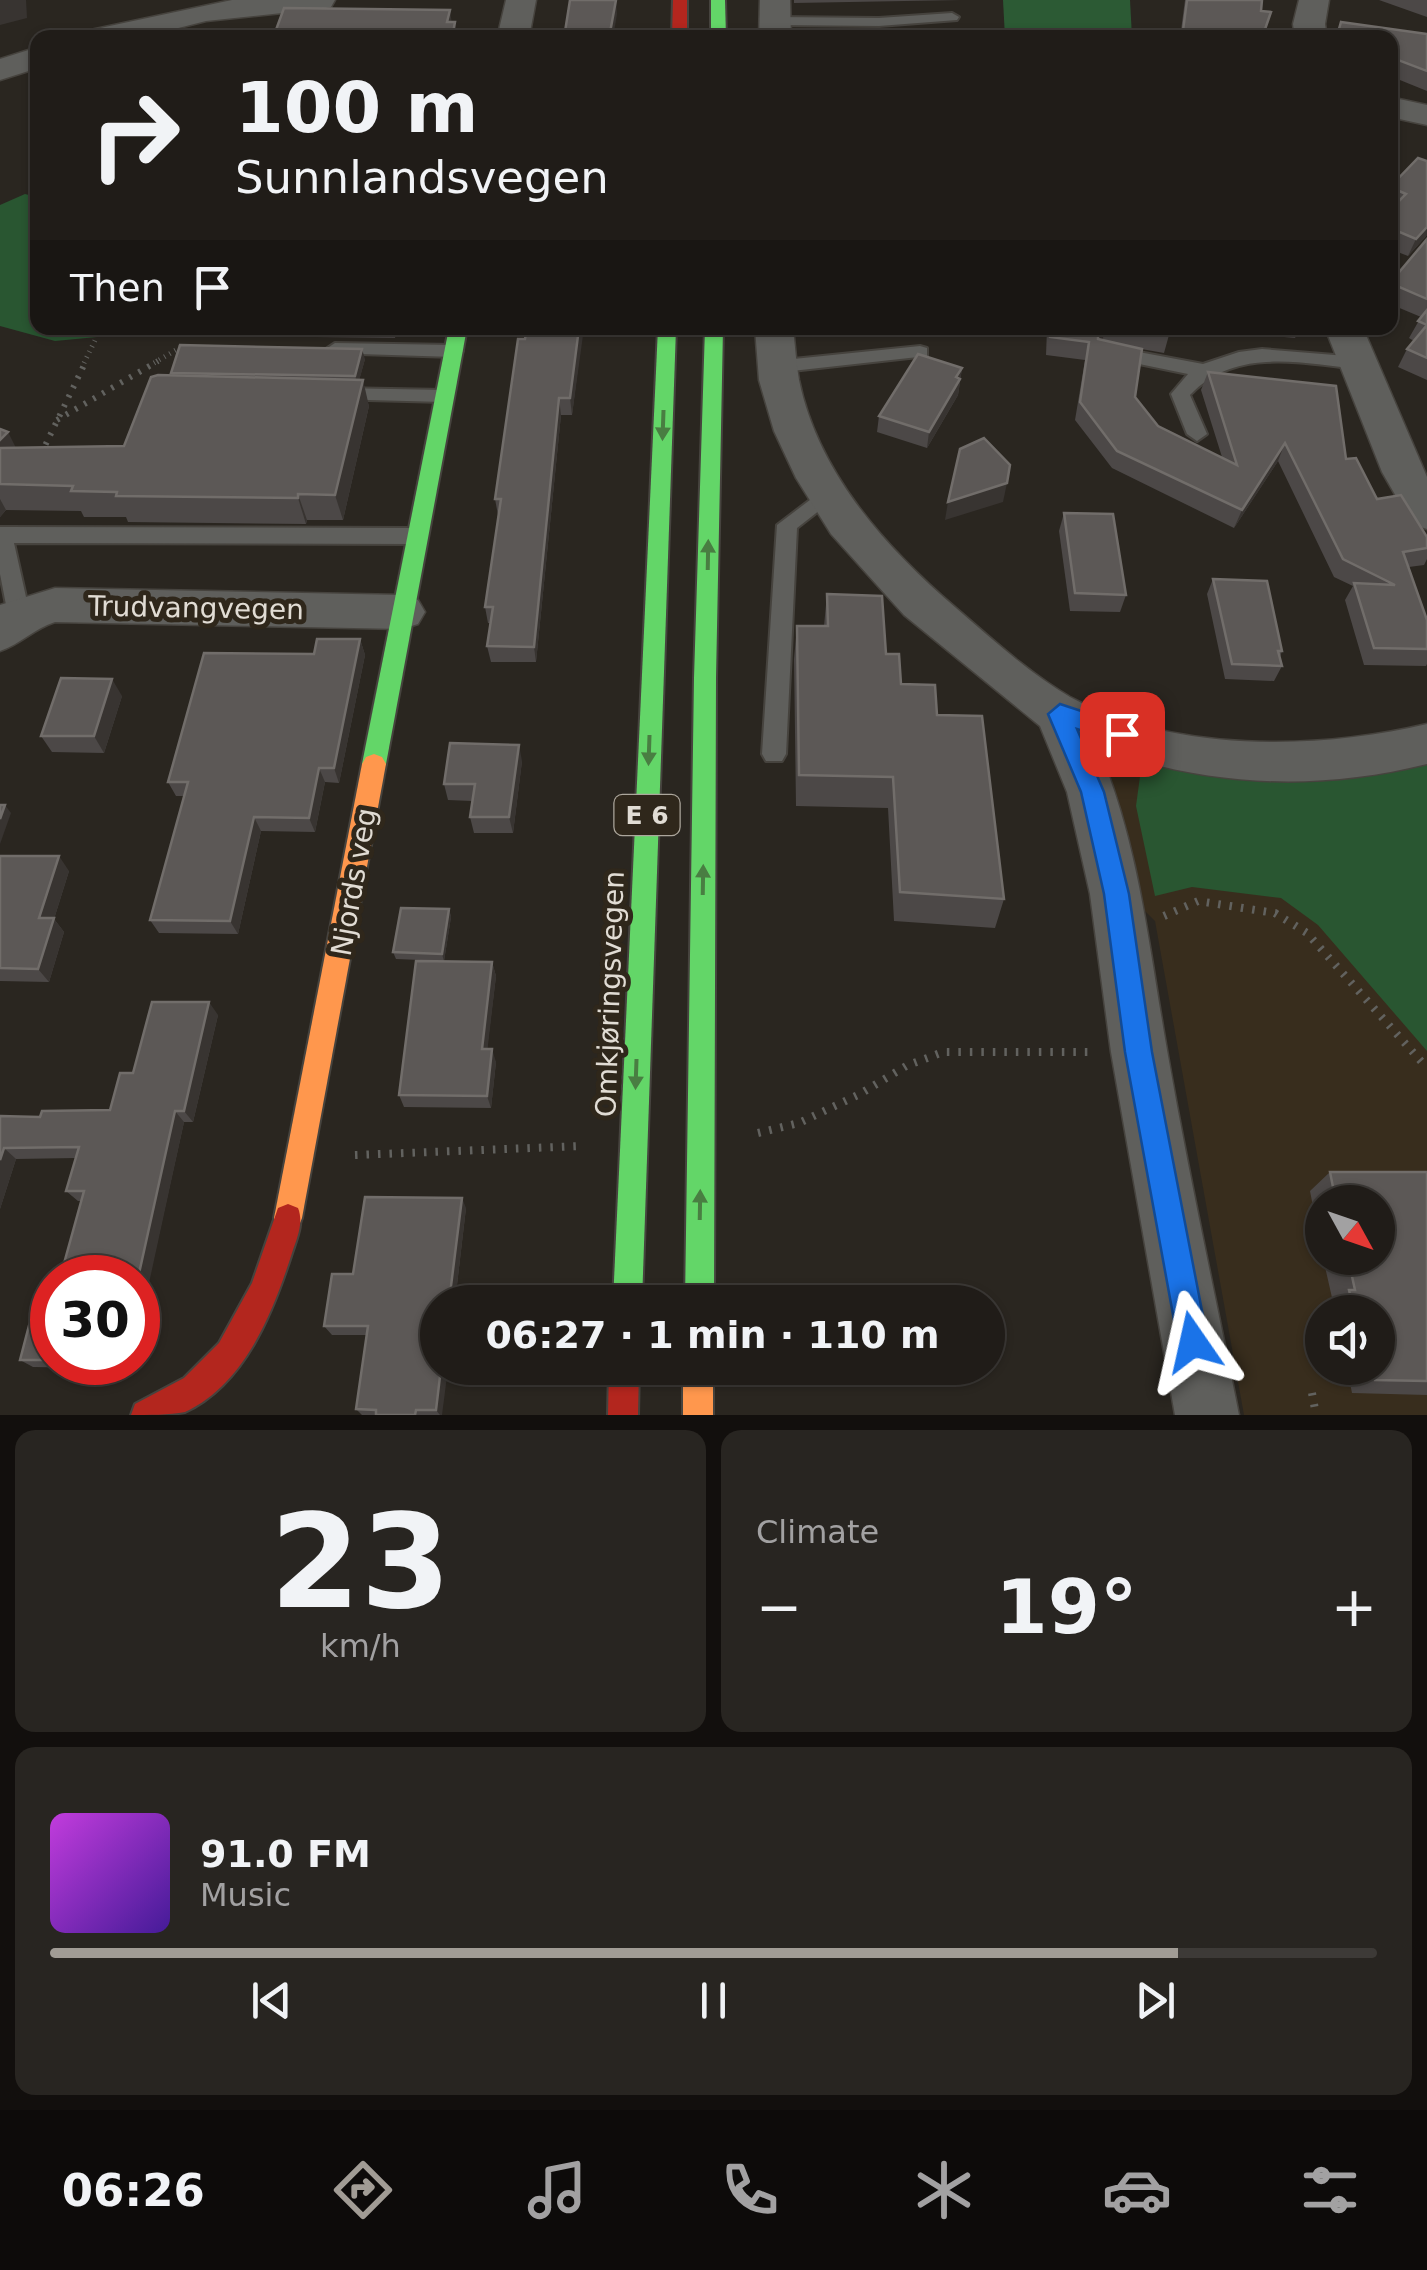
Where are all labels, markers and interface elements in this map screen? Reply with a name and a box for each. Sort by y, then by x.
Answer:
text: 100 m [235,67,478,149]
icon: right [70,70,200,200]
text: Sunnlandsvegen [235,151,609,204]
icon: arrive [185,260,240,315]
text: Then [70,266,165,310]
one-way arrow [655,409,671,441]
one-way arrow [700,539,716,571]
street label: Trudvangvegen [87,590,304,626]
pin [1080,692,1165,777]
icon: arrive [1095,707,1150,762]
one-way arrow [641,734,657,766]
road number: E 6 [614,795,680,835]
street label: Njords veg [325,805,383,959]
one-way arrow [695,864,711,896]
street label: Omkjøringsvegen [589,870,631,1118]
one-way arrow [628,1059,644,1091]
north arrow [1305,1185,1395,1275]
map controls [1305,1185,1395,1385]
one-way arrow [692,1189,708,1221]
speed limit sign: 30 [30,1255,160,1385]
position arrow [1141,1290,1245,1394]
button: sound [1305,1295,1395,1385]
text: 06:27 · 1 min · 110 m [485,1313,940,1357]
text: 23 [270,1486,451,1638]
text: Climate [756,1513,879,1551]
text: 19° [996,1563,1137,1651]
text: − [756,1575,802,1639]
text: + [1331,1575,1377,1639]
text: km/h [320,1627,401,1665]
text: 91.0 FM [200,1832,371,1876]
text: Music [200,1876,291,1914]
icon: previous [244,1973,299,2028]
icon: pause [686,1973,741,2028]
icon: next [1128,1973,1183,2028]
icon: directions [328,2155,398,2225]
icon: music [522,2155,592,2225]
icon: phone [715,2155,785,2225]
icon: climate [909,2155,979,2225]
icon: car [1102,2155,1172,2225]
icon: filters [1295,2155,1365,2225]
text: 06:26 [62,2164,205,2217]

